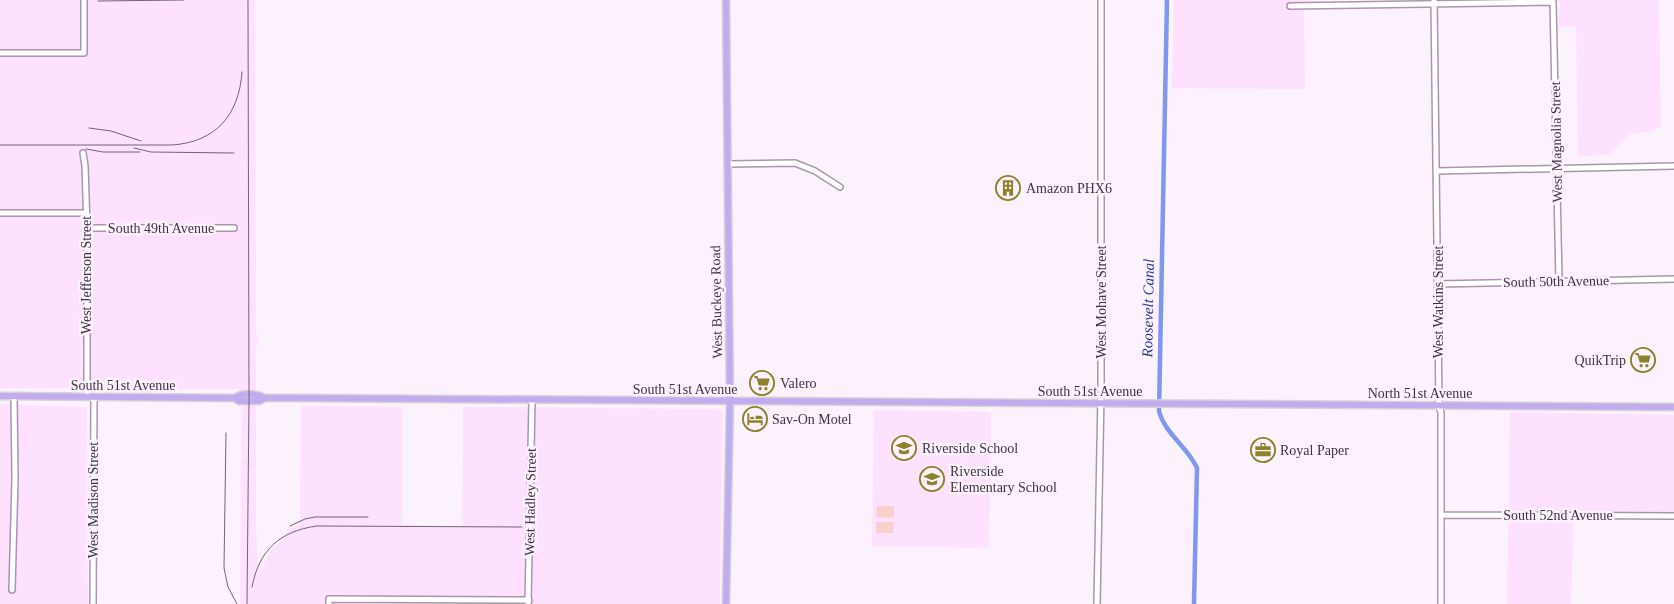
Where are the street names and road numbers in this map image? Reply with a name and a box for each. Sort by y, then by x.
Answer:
street label: West Magnolia Street [1548,81,1565,203]
street label: West Jefferson Street [79,216,94,334]
street label: South 49th Avenue [108,221,214,236]
street label: West Buckeye Road [708,245,725,359]
street label: West Mohave Street [1094,245,1109,359]
street label: West Watkins Street [1431,246,1446,358]
street label: South 50th Avenue [1503,273,1609,290]
street label: South 51st Avenue [71,378,175,393]
street label: South 51st Avenue [633,382,737,397]
street label: South 51st Avenue [1038,384,1142,399]
street label: North 51st Avenue [1368,386,1472,401]
street label: West Madison Street [86,442,101,558]
street label: West Hadley Street [522,448,539,556]
street label: South 52nd Avenue [1503,508,1613,523]

